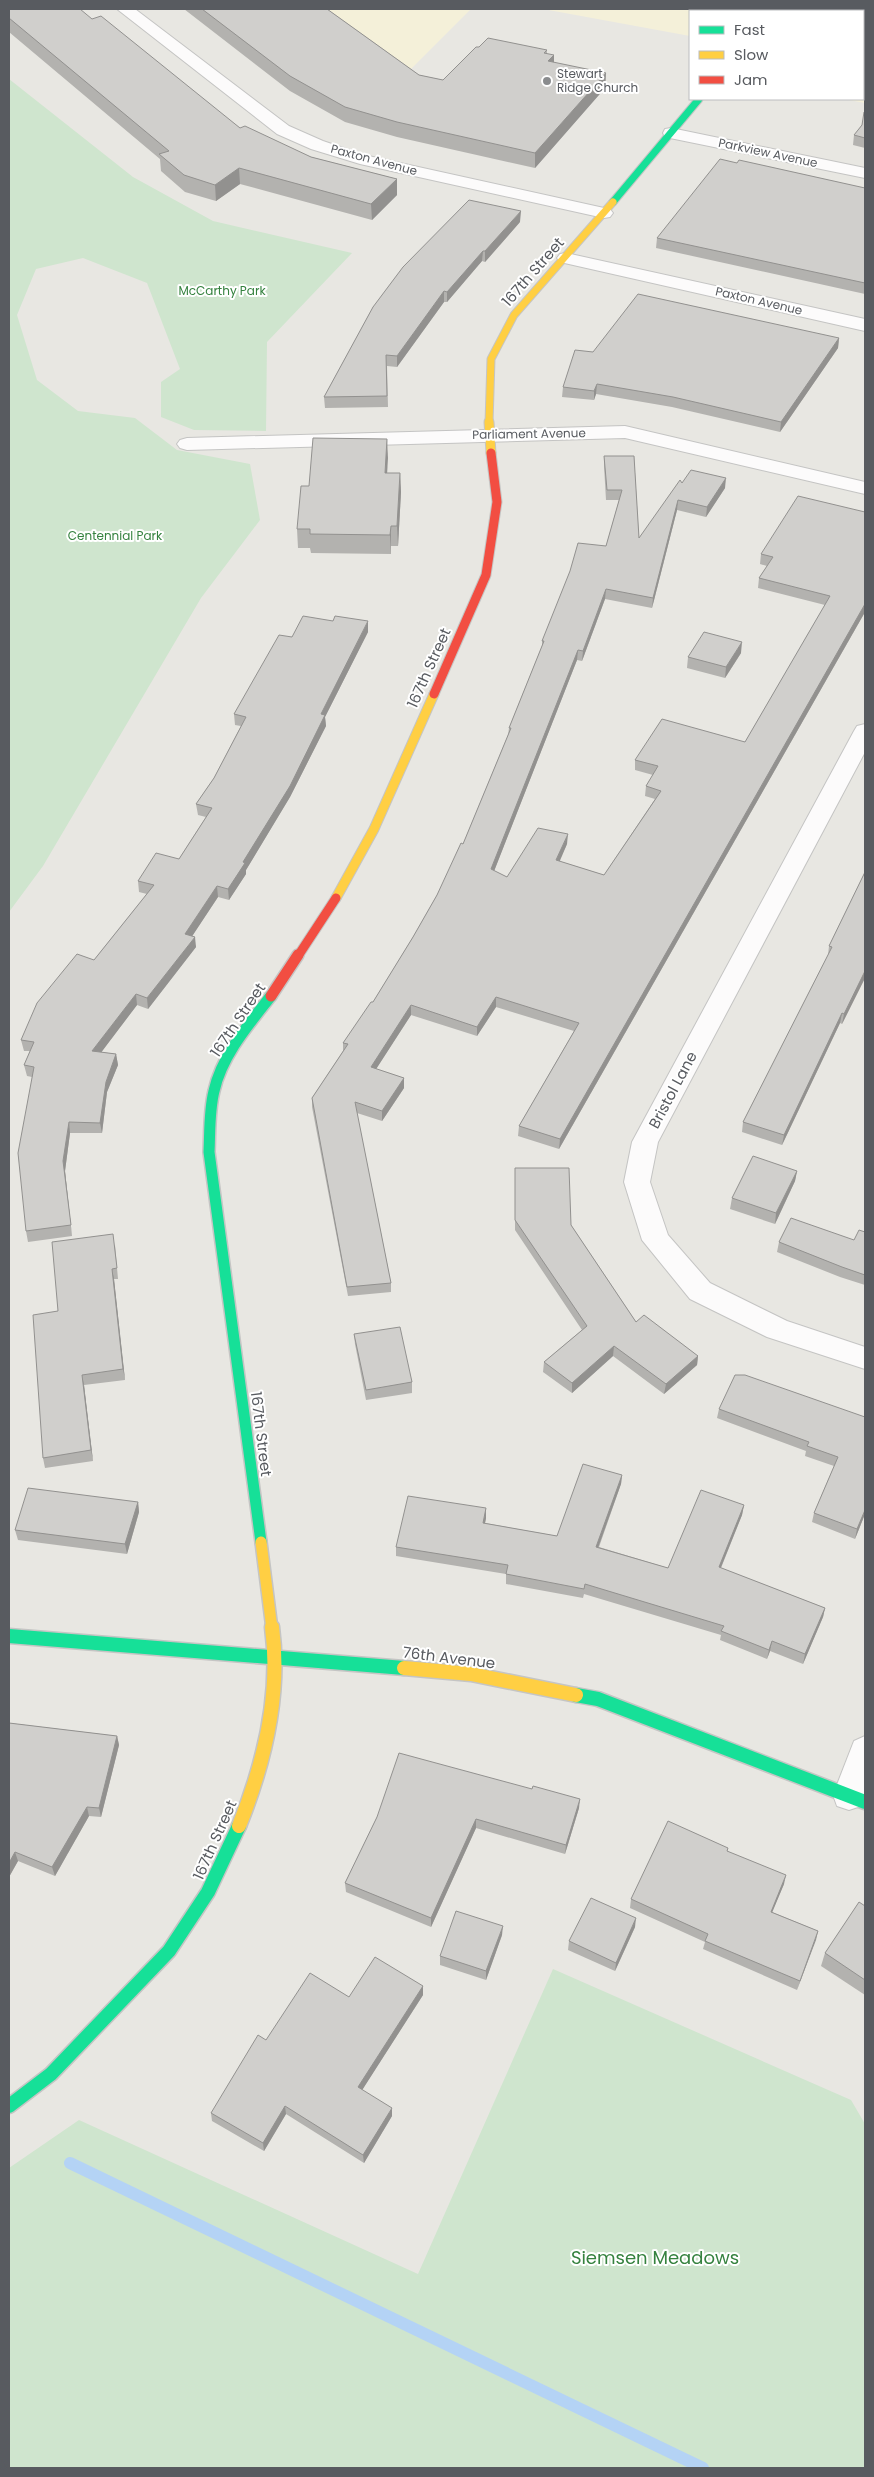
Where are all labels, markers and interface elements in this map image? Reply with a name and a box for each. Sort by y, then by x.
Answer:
legend [689,10,864,100]
text: Fast [734,19,765,40]
text: Slow [734,44,769,65]
place label: Stewart Ridge Church [557,65,638,96]
text: Jam [734,69,768,90]
marker: Stewart Ridge Church [541,75,553,87]
street label: Parkview Avenue [717,134,819,171]
street label: Paxton Avenue [329,140,419,179]
street label: 167th Street [497,233,569,311]
park label: McCarthy Park [178,282,266,299]
street label: Paxton Avenue [714,282,804,319]
street label: Parliament Avenue [472,424,586,443]
park label: Centennial Park [68,527,163,544]
street label: 167th Street [402,624,456,711]
street label: 167th Street [205,978,270,1061]
street label: Bristol Lane [643,1047,702,1132]
street label: 167th Street [246,1390,277,1478]
street label: 76th Avenue [402,1641,497,1674]
street label: 167th Street [188,1796,242,1883]
park label: Siemsen Meadows [571,2245,739,2270]

